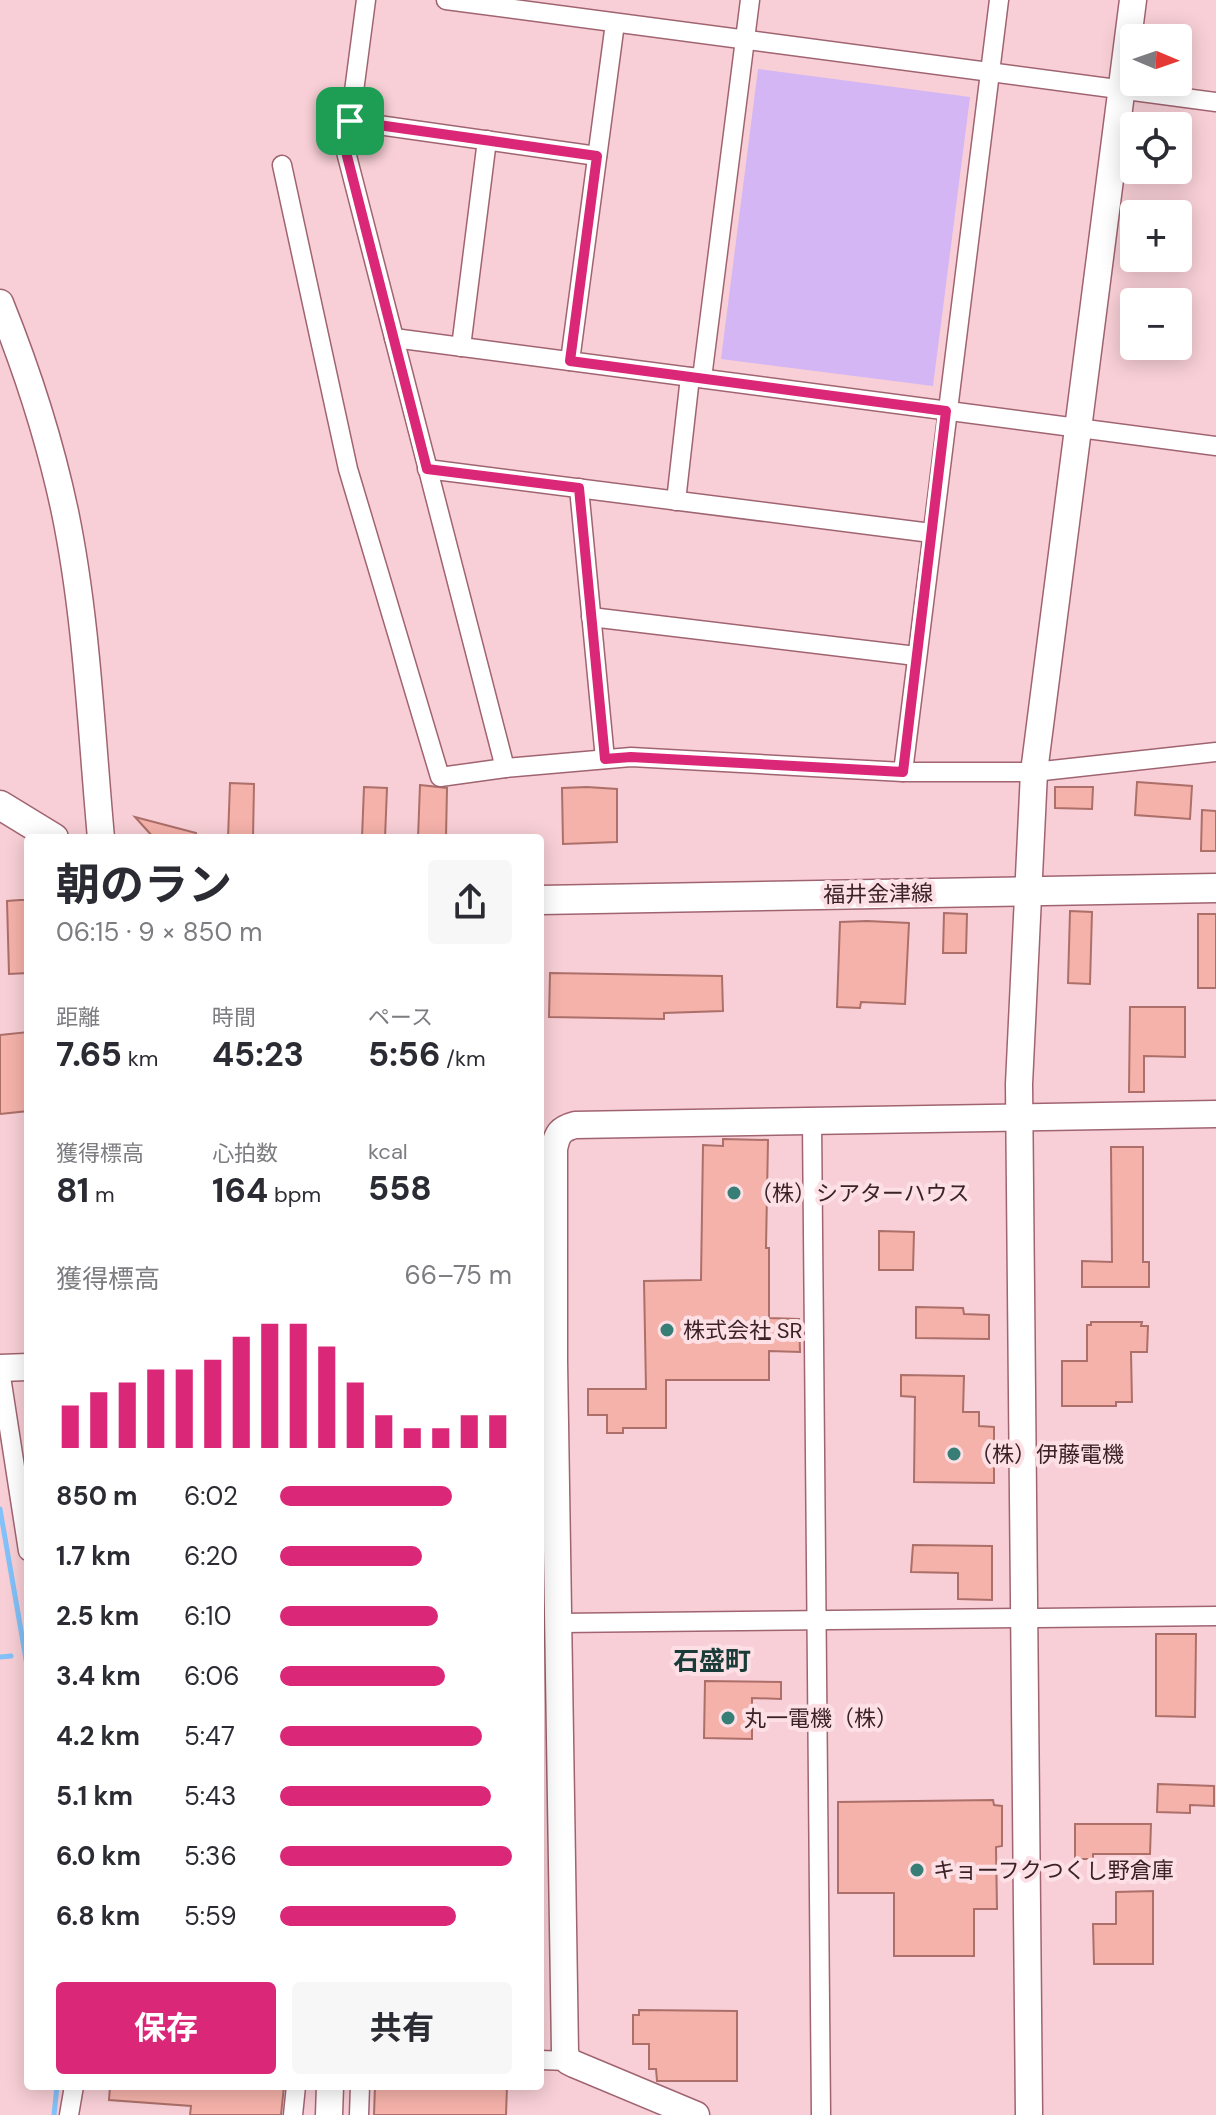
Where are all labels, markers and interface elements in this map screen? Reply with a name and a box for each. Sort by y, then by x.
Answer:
north arrow [1120,24,1192,96]
map controls [1120,24,1192,360]
pin [316,87,384,155]
icon: arrive [328,99,372,143]
button: locate [1120,112,1192,184]
button: + [1120,200,1192,272]
button: − [1120,288,1192,360]
text: 朝のラン [56,856,232,914]
button: share [428,860,512,944]
street label: 福井金津線 [823,879,933,909]
text: 06:15 · 9 × 850 m [56,915,262,949]
text: 距離 [56,1003,100,1032]
text: 時間 [212,1003,256,1032]
text: ペース [368,1003,433,1032]
text: 7.65 [56,1032,122,1077]
text: 45:23 [212,1032,304,1077]
text: 5:56 [368,1032,441,1077]
text: km [122,1044,158,1073]
text: /km [441,1044,486,1073]
text: kcal [368,1137,408,1166]
text: 獲得標高 [56,1139,144,1168]
text: 心拍数 [212,1139,278,1168]
text: 558 [368,1166,432,1211]
text: 81 [56,1168,89,1213]
text: 164 [212,1168,268,1213]
place label: （株）シアターハウス [750,1179,970,1208]
text: m [89,1180,115,1209]
text: bpm [268,1180,321,1209]
marker: （株）シアターハウス [725,1184,743,1202]
text: 66–75 m [404,1258,512,1292]
text: 獲得標高 [56,1262,160,1296]
place label: 株式会社 SR [683,1316,803,1345]
marker: 株式会社 SR [658,1321,676,1339]
place label: （株）伊藤電機 [970,1440,1124,1469]
marker: （株）伊藤電機 [945,1445,963,1463]
text: 850 m [56,1479,138,1513]
text: 6:02 [184,1479,238,1513]
text: 1.7 km [56,1539,131,1573]
text: 6:20 [184,1539,238,1573]
text: 2.5 km [56,1599,139,1633]
text: 6:10 [184,1599,231,1633]
district label: 石盛町 [673,1644,751,1678]
text: 3.4 km [56,1659,141,1693]
text: 6:06 [184,1659,240,1693]
place label: 丸一電機（株） [744,1704,898,1733]
marker: 丸一電機（株） [719,1709,737,1727]
text: 4.2 km [56,1719,140,1753]
text: 5:47 [184,1719,235,1753]
text: 5.1 km [56,1779,133,1813]
text: 5:43 [184,1779,236,1813]
text: 6.0 km [56,1839,141,1873]
text: 5:36 [184,1839,237,1873]
place label: キョーフクつくし野倉庫 [933,1856,1174,1885]
marker: キョーフクつくし野倉庫 [908,1861,926,1879]
text: 6.8 km [56,1899,140,1933]
text: 5:59 [184,1899,237,1933]
button: 保存 [56,1982,276,2074]
button: 共有 [292,1982,512,2074]

